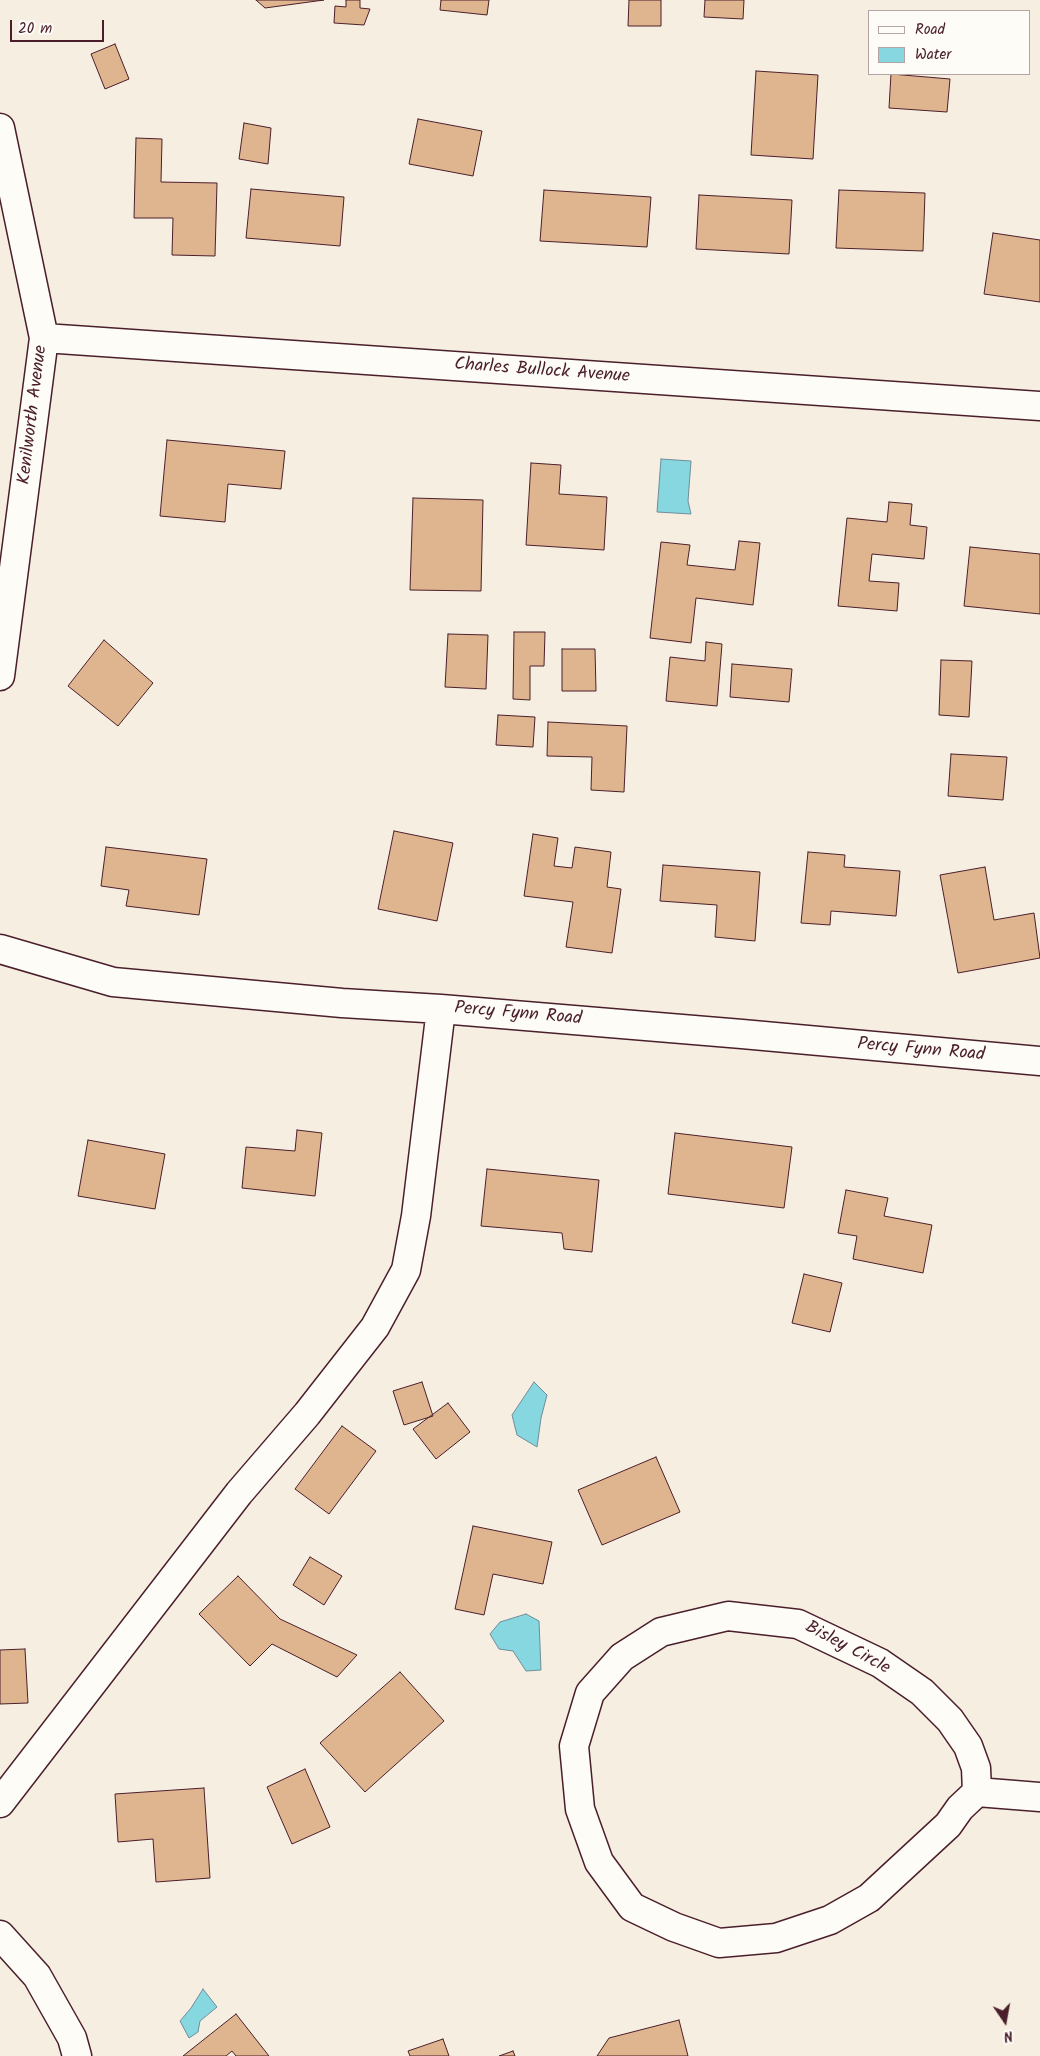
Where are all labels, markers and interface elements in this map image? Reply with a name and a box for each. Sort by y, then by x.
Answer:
scale bar [12,10,106,42]
legend [868,10,1030,75]
text: 20 m [18,17,52,41]
text: Road [915,18,945,42]
text: Water [915,43,951,67]
street label: Kenilworth Avenue [15,344,53,486]
street label: Charles Bullock Avenue [453,355,631,389]
street label: Percy Fynn Road [453,999,583,1031]
street label: Percy Fynn Road [856,1035,986,1067]
street label: Bisley Circle [801,1618,893,1680]
north arrow [980,1996,1030,2046]
text: N [1002,2024,1015,2047]

